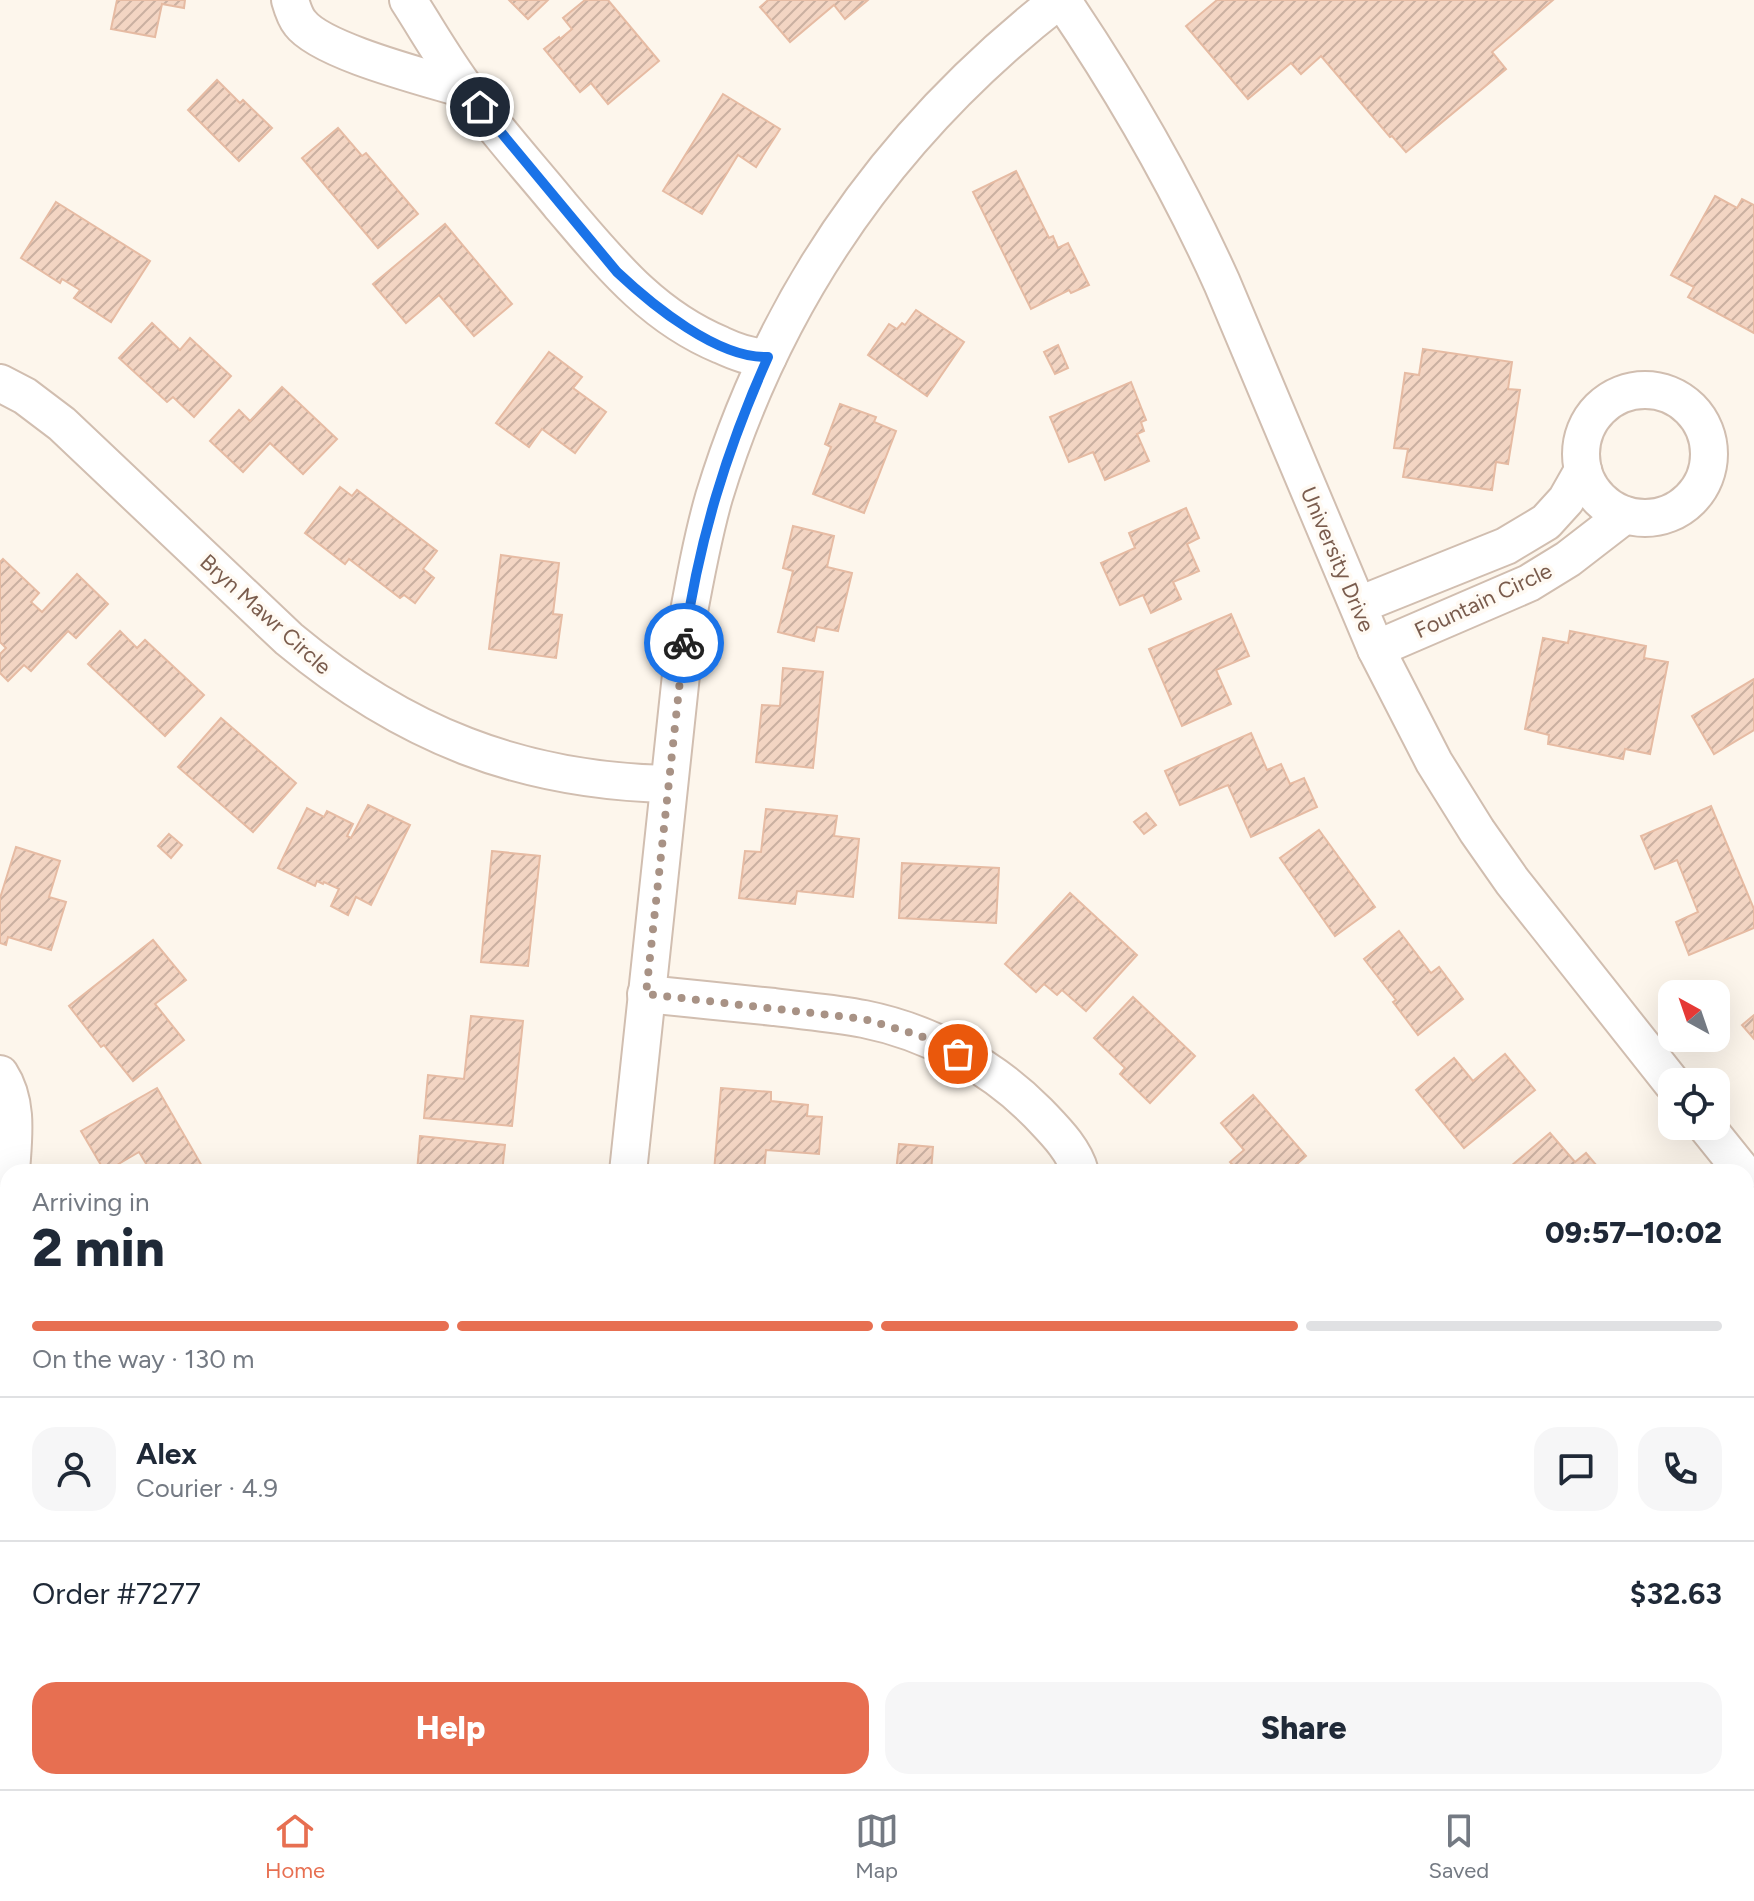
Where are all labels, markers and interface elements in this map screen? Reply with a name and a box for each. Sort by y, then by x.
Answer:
pin [446,73,514,141]
icon: home [458,85,502,129]
street label: University Drive [1295,483,1380,636]
street label: Bryn Mawr Circle [195,548,337,680]
street label: Fountain Circle [1410,557,1556,644]
courier [644,603,724,683]
icon: bike [662,621,706,665]
north arrow [1658,980,1730,1052]
map controls [1658,980,1730,1140]
pin [924,1020,992,1088]
icon: bag [936,1032,980,1076]
button: locate [1658,1068,1730,1140]
text: Arriving in [32,1186,150,1218]
text: 09:57–10:02 [1545,1214,1722,1251]
text: 2 min [32,1217,165,1279]
text: On the way · 130 m [32,1343,254,1375]
button: person [32,1427,116,1511]
button: chat [1534,1427,1618,1511]
button: phone [1638,1427,1722,1511]
text: Alex [136,1435,197,1472]
text: Courier · 4.9 [136,1472,278,1504]
text: Order #7277 [32,1575,201,1612]
text: $32.63 [1630,1575,1722,1612]
button: Help [32,1682,869,1774]
button: Share [885,1682,1722,1774]
tab: Home [265,1809,325,1884]
tab: Map [855,1809,899,1884]
tab: Saved [1428,1809,1489,1884]

